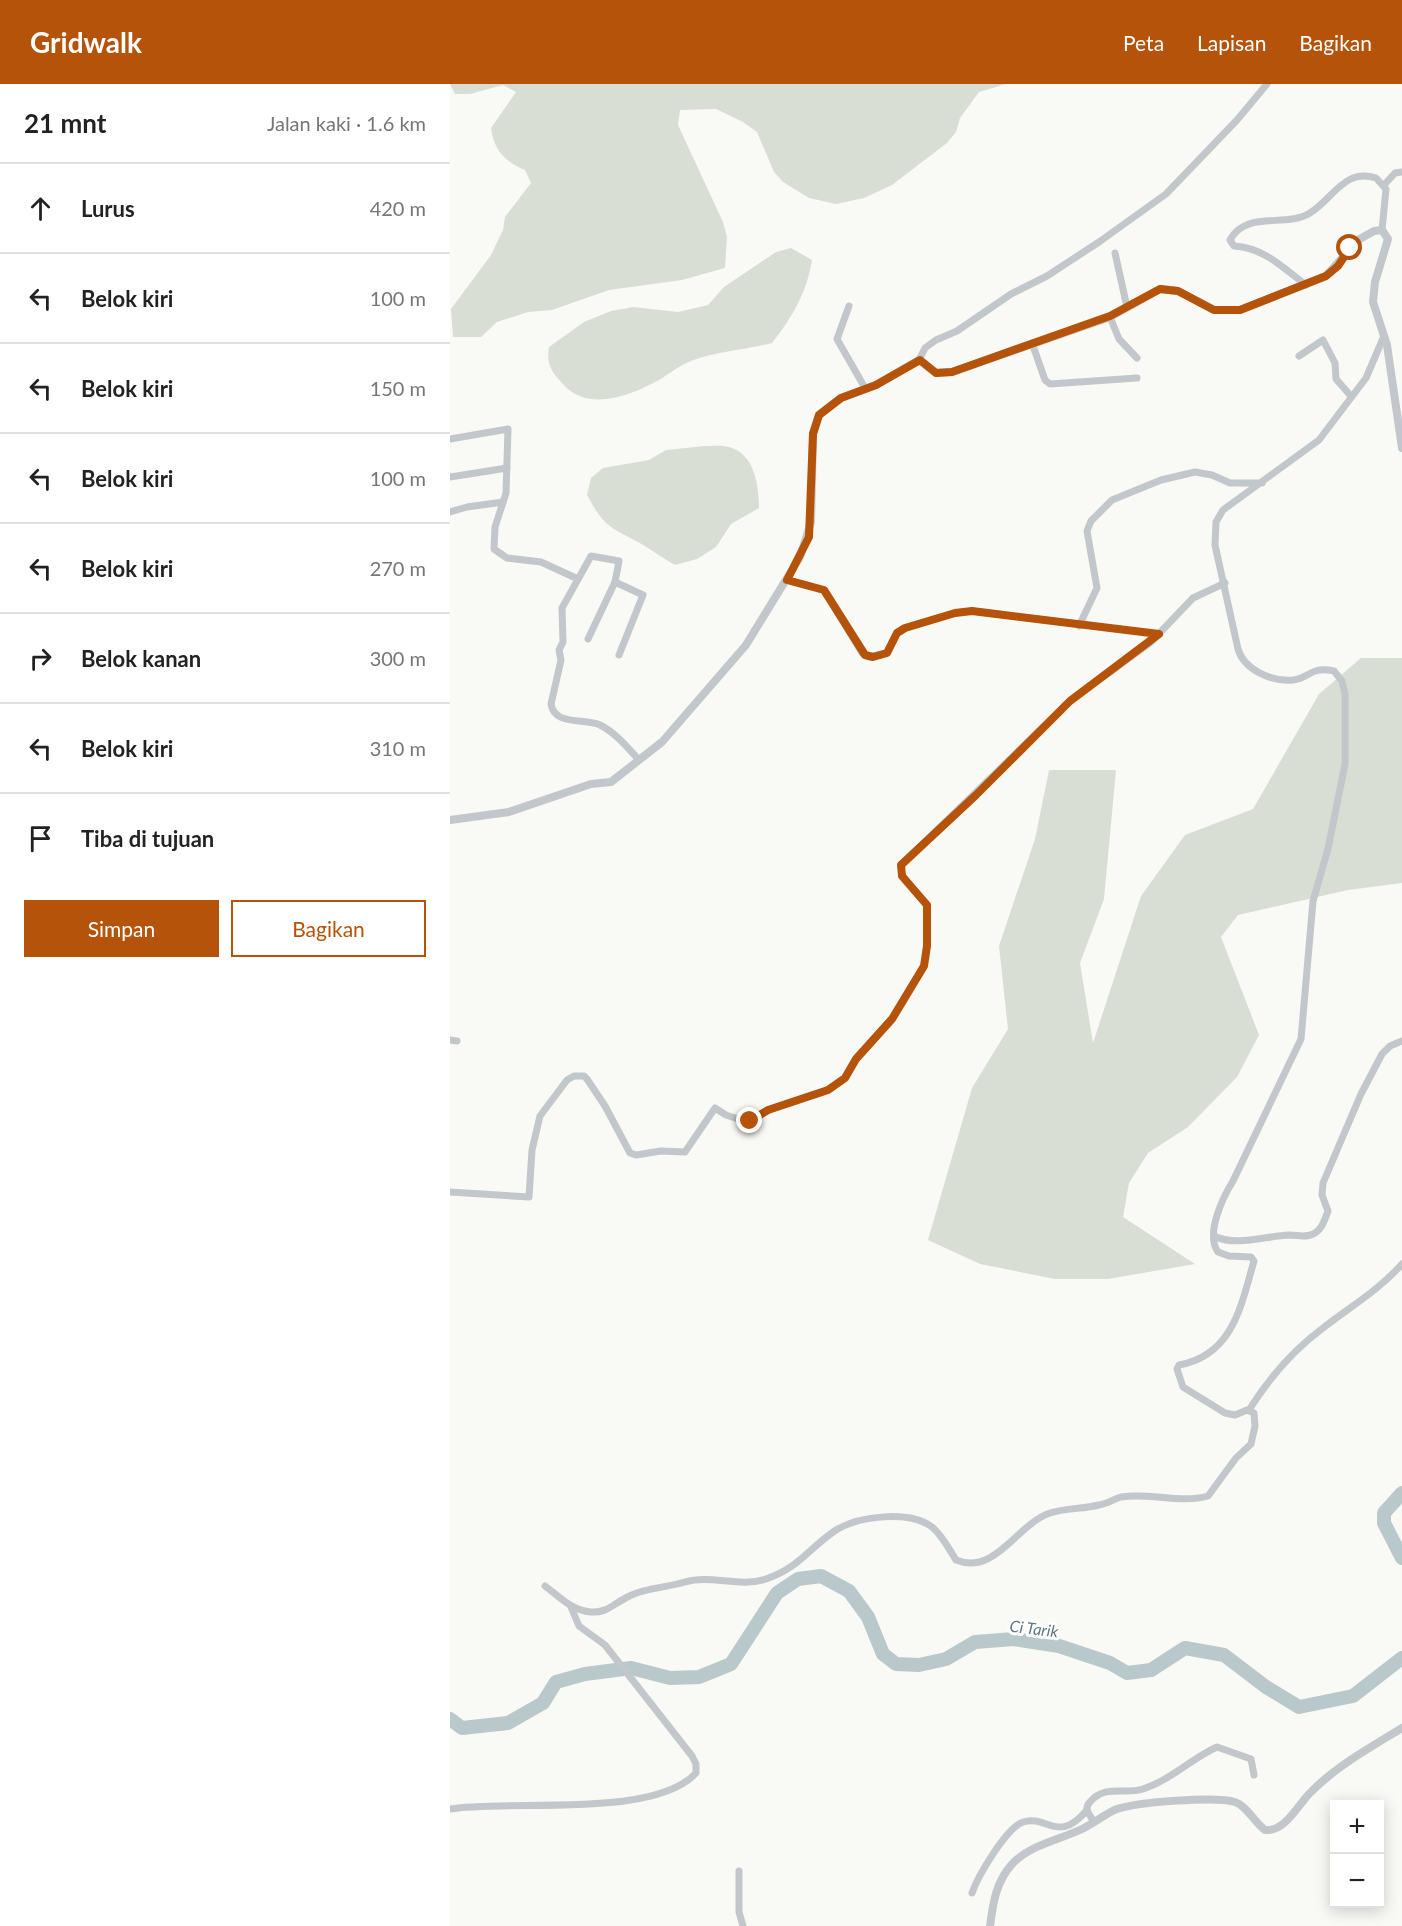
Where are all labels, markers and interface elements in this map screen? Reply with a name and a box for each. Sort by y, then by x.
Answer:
text: Gridwalk [30,25,142,59]
text: Peta [1123,30,1164,55]
text: Lapisan [1197,30,1266,55]
text: Bagikan [1299,30,1372,55]
text: 21 mnt [24,107,106,139]
text: Jalan kaki · 1.6 km [267,111,426,135]
icon: ahead [24,192,57,225]
text: Lurus [81,195,135,222]
text: 420 m [370,196,426,220]
route start [1336,234,1362,260]
icon: left [24,282,57,315]
text: Belok kiri [81,285,173,312]
text: 100 m [370,286,426,310]
icon: left [24,372,57,405]
text: Belok kiri [81,375,173,402]
text: 150 m [370,376,426,400]
icon: left [24,462,57,495]
text: Belok kiri [81,465,173,492]
text: 100 m [370,466,426,490]
icon: left [24,552,57,585]
text: Belok kiri [81,555,173,582]
text: 270 m [370,556,426,580]
icon: right [24,642,57,675]
text: Belok kanan [81,645,201,672]
text: 300 m [370,646,426,670]
icon: left [24,732,57,765]
text: Belok kiri [81,735,173,762]
text: 310 m [370,736,426,760]
icon: arrive [24,822,57,855]
text: Tiba di tujuan [81,825,214,852]
button: Simpan [24,900,219,957]
button: Bagikan [231,900,426,957]
route end [736,1107,762,1133]
water label: Ci Tarik [1009,1616,1060,1640]
map controls [1330,1800,1384,1908]
button: + [1330,1800,1384,1854]
button: − [1330,1854,1384,1908]

